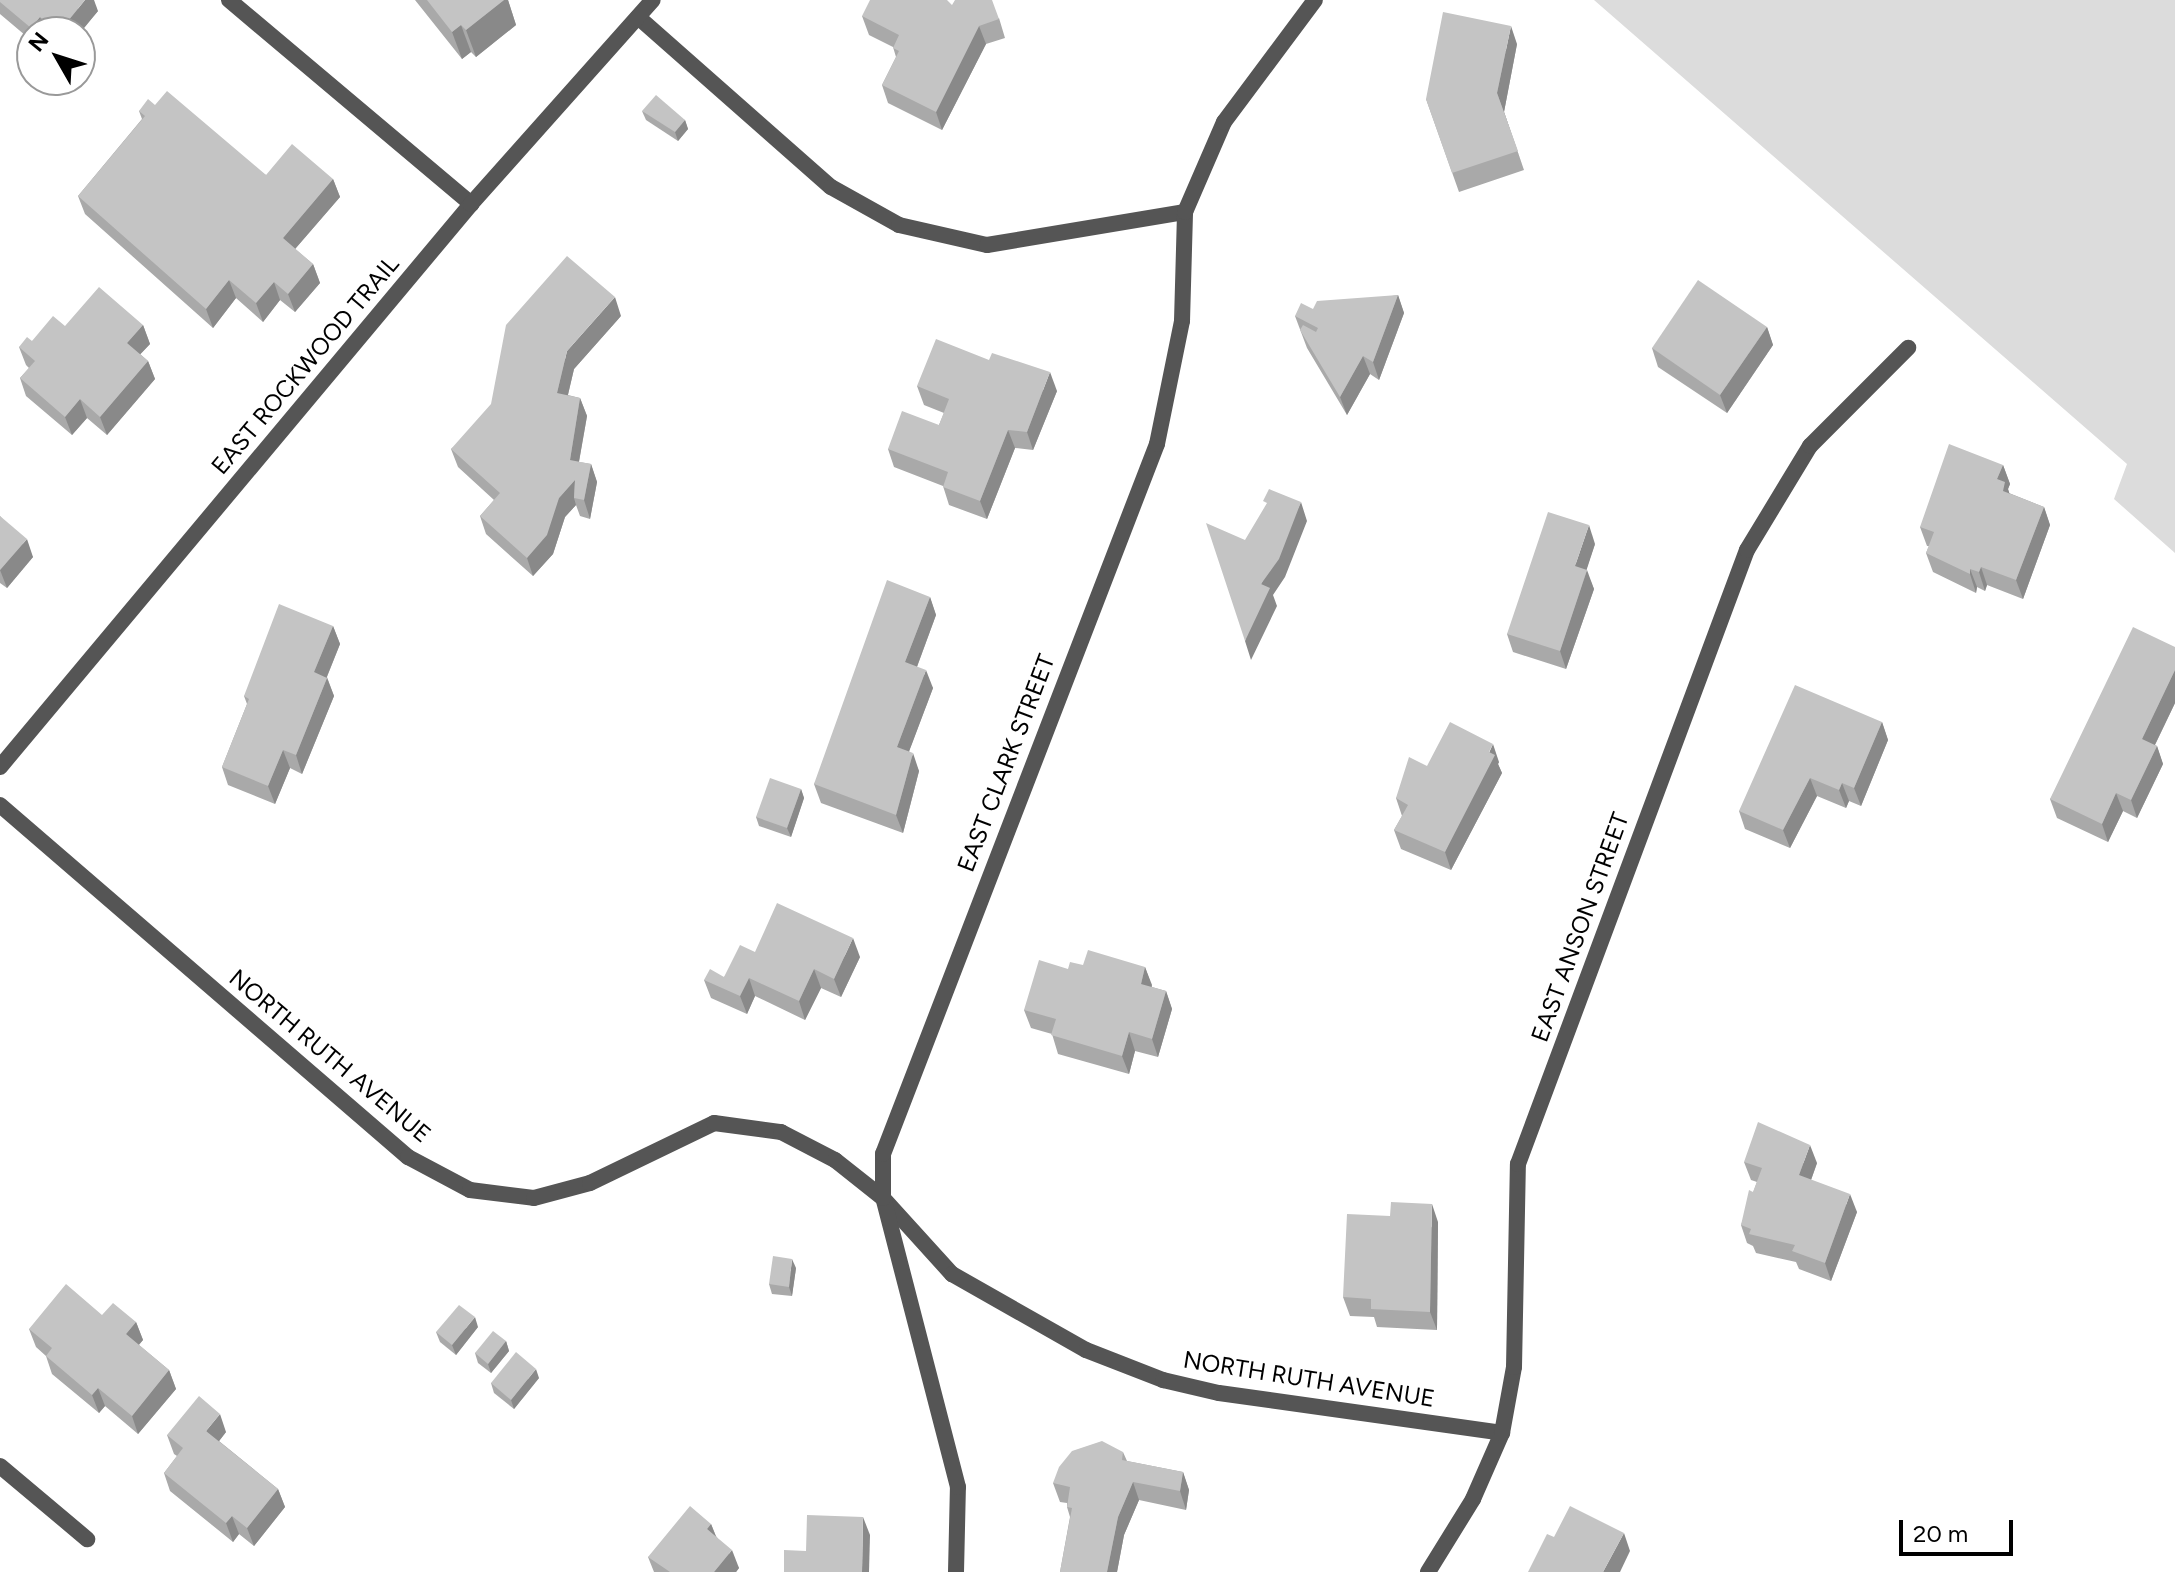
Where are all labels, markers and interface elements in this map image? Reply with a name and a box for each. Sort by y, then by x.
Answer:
north arrow [16,16,96,96]
text: N [23,27,54,57]
street label: EAST ROCKWOOD TRAIL [205,250,405,480]
street label: EAST CLARK STREET [951,650,1061,876]
street label: EAST ANSON STREET [1525,809,1635,1045]
street label: NORTH RUTH AVENUE [223,963,437,1149]
street label: NORTH RUTH AVENUE [1181,1345,1437,1413]
scale bar [1903,1504,2017,1554]
text: 20 m [1913,1519,1968,1548]

